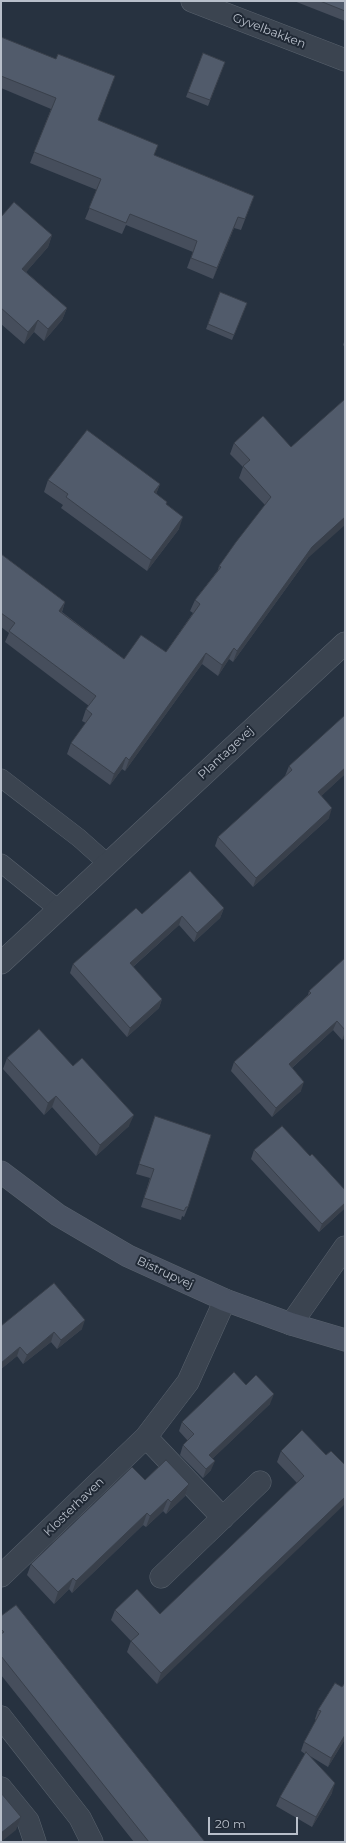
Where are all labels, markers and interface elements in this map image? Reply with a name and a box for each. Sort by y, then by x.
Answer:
street label: Gyvelbakken [230,10,308,52]
street label: Plantagevej [195,724,257,782]
street label: Bistrupvej [134,1254,196,1292]
street label: Klosterhaven [41,1475,107,1539]
scale bar [210,1809,300,1835]
text: 20 m [215,1816,246,1831]

